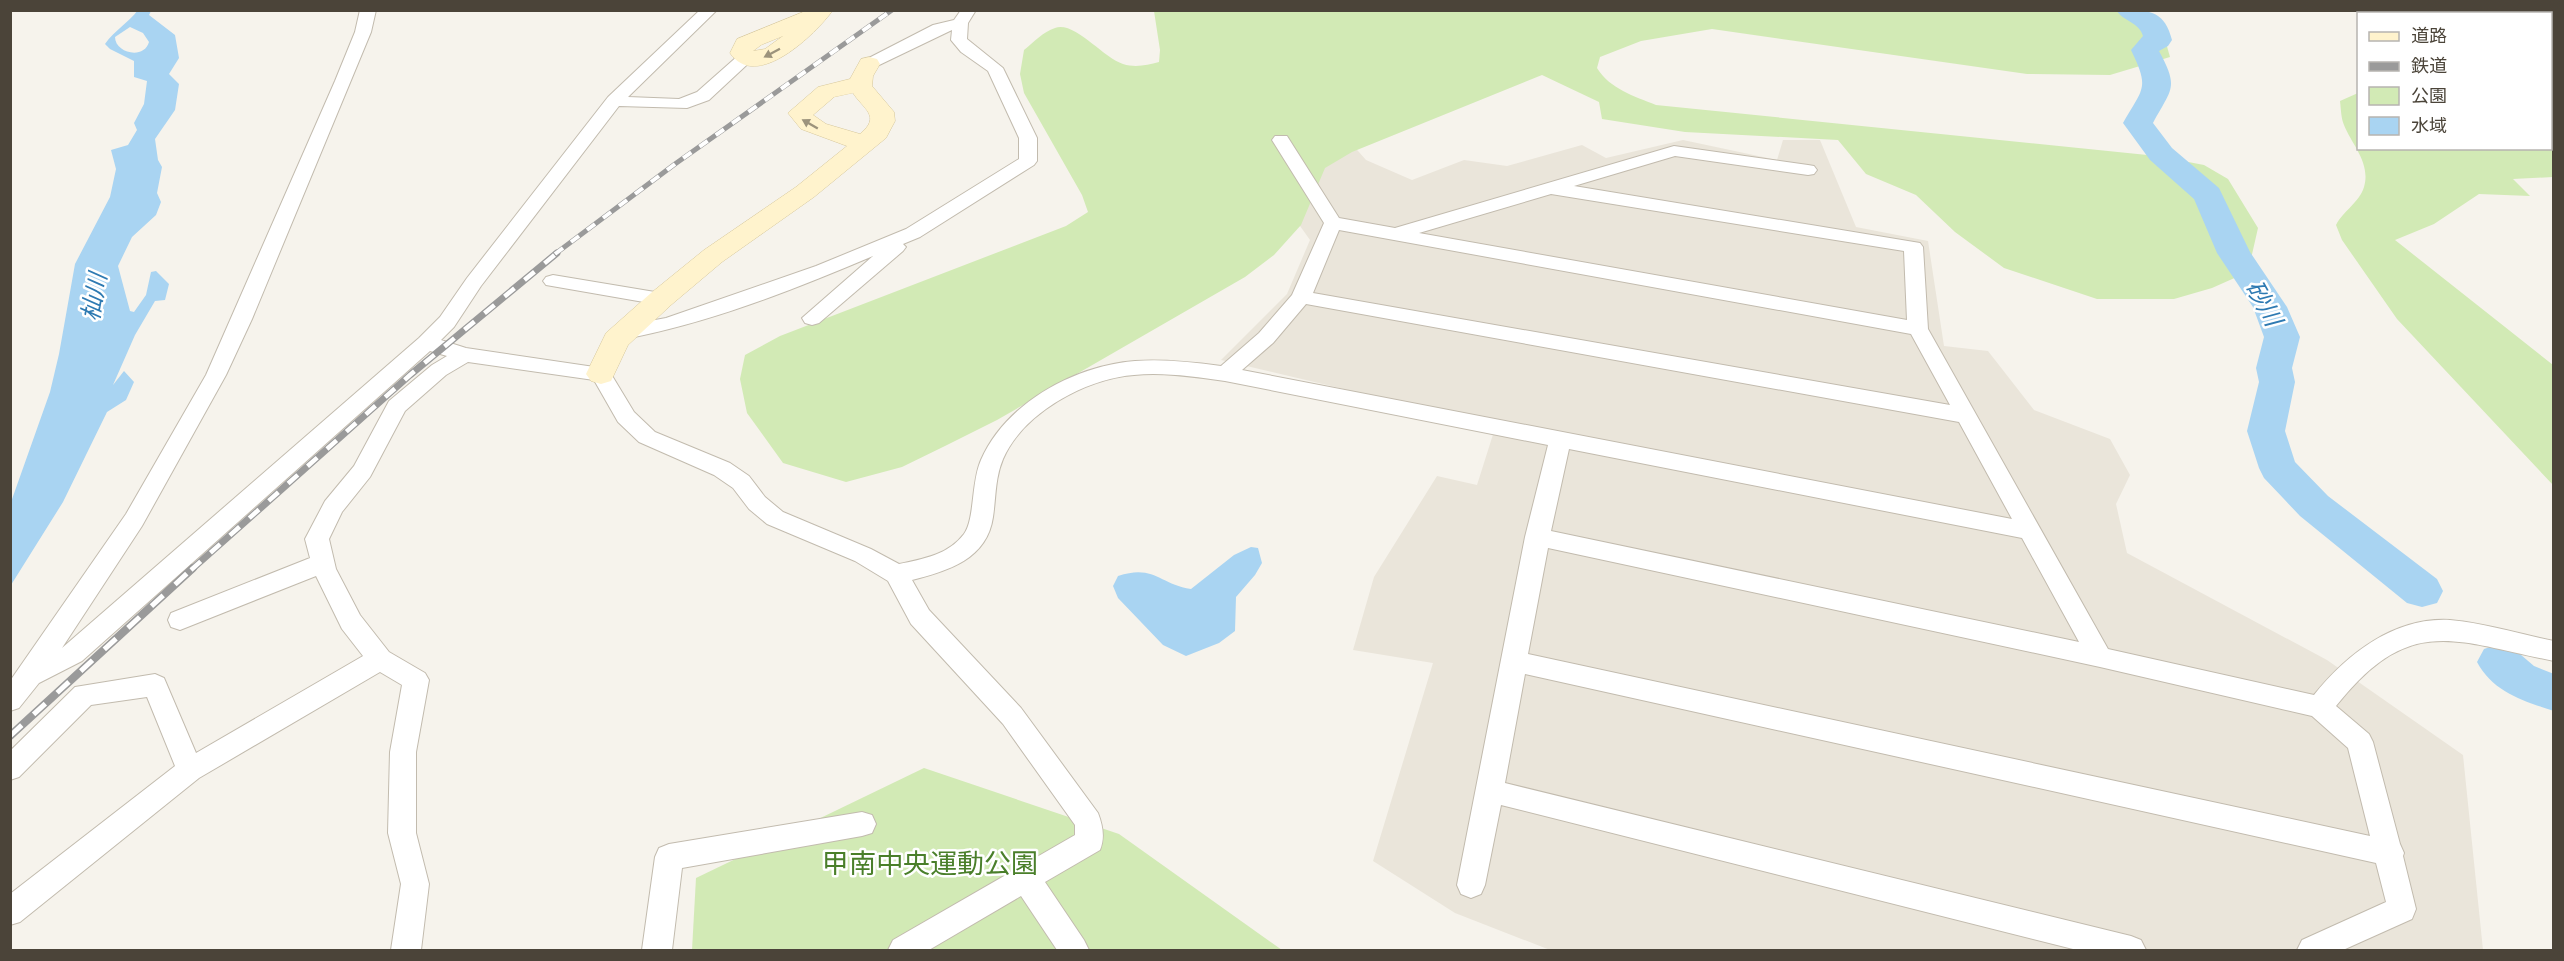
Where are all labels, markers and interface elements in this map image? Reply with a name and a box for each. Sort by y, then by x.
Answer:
legend [2357,12,2552,150]
text: 道路 [2411,25,2447,47]
one-way arrow [763,48,780,58]
text: 鉄道 [2411,55,2447,77]
text: 公園 [2411,85,2447,107]
text: 水域 [2411,115,2447,137]
one-way arrow [801,119,818,129]
water label: 杣川 [76,268,113,323]
water label: 砂川 [2240,275,2290,334]
park label: 甲南中央運動公園 [822,847,1038,880]

